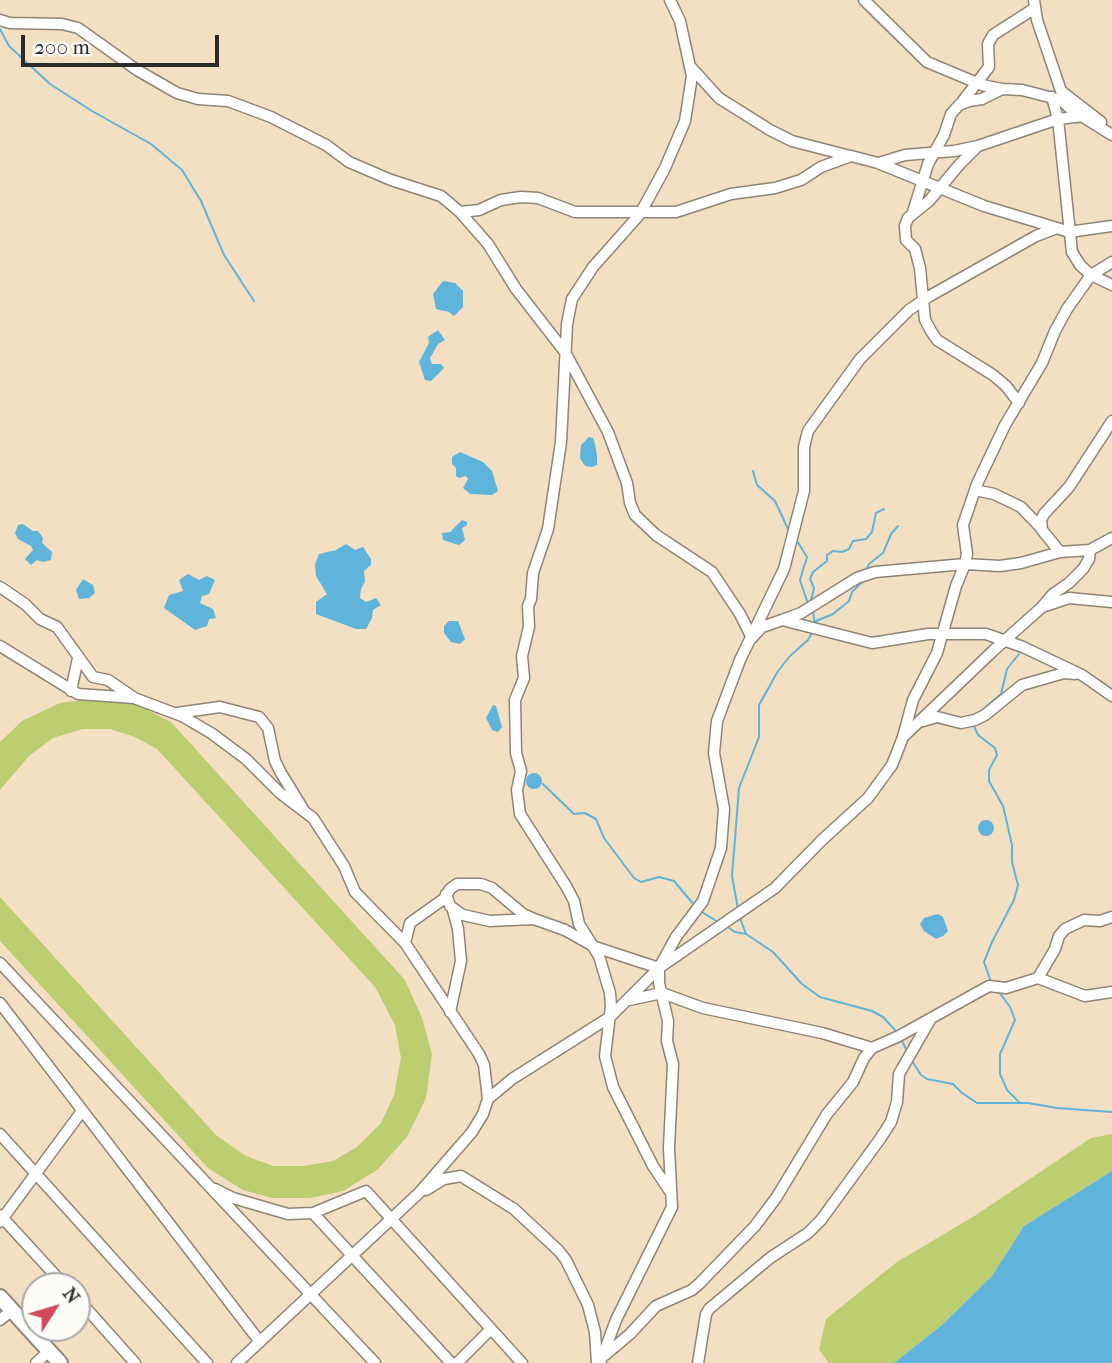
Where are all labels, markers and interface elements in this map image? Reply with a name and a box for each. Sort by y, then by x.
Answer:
scale bar [24,21,222,65]
text: 200 m [34,35,90,59]
north arrow [21,1272,91,1342]
text: N [58,1283,84,1308]

